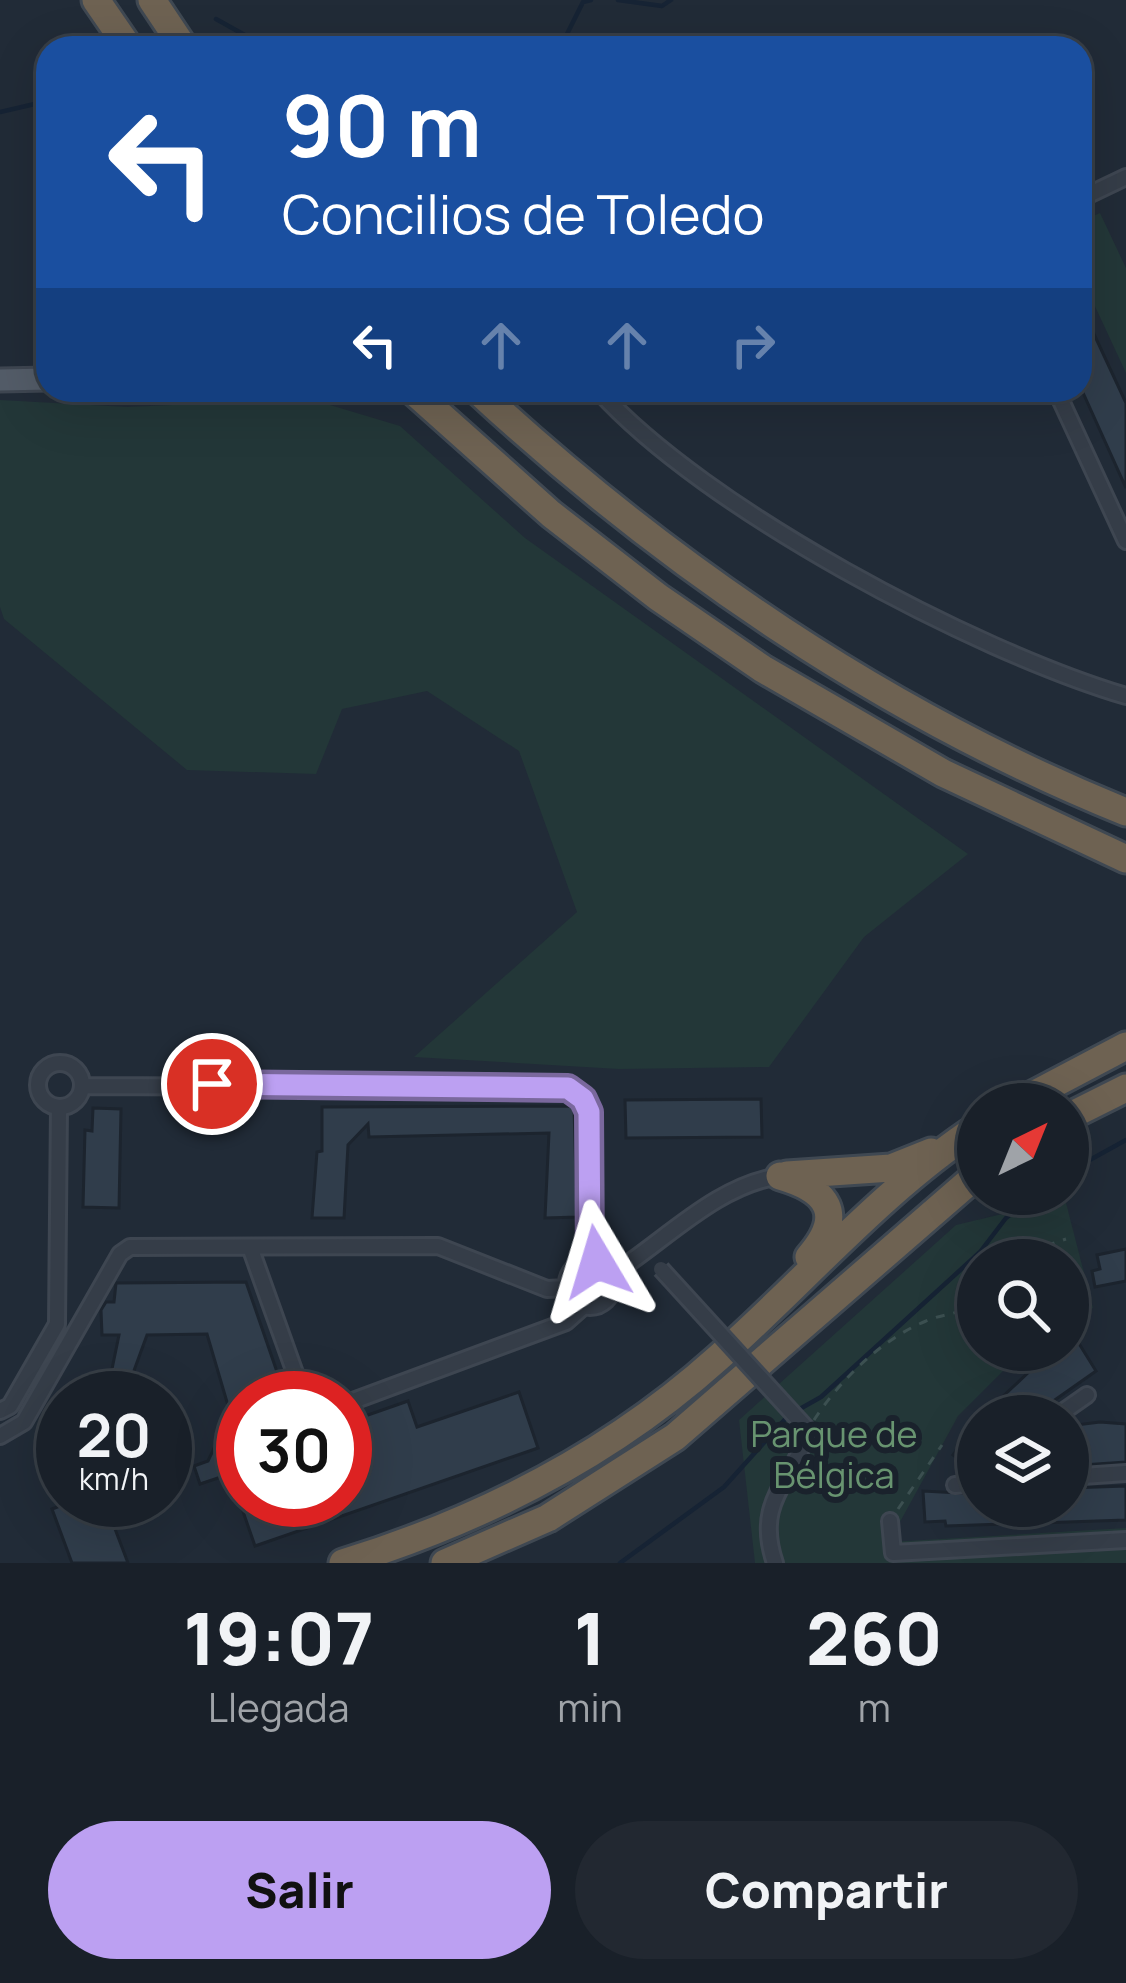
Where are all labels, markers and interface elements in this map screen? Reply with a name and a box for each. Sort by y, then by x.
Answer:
text: 90 m [282,67,482,182]
icon: left [84,84,240,240]
text: Concilios de Toledo [282,176,765,250]
icon: left [342,312,408,378]
icon: ahead [468,312,534,378]
icon: ahead [594,312,660,378]
icon: right [720,312,786,378]
pin [161,1033,263,1135]
icon: arrive [179,1051,245,1117]
north arrow [957,1083,1089,1215]
map controls [957,1083,1089,1527]
position arrow [534,1199,660,1325]
button: search [957,1239,1089,1371]
speed limit sign: 30 [216,1371,372,1527]
text: 20 [76,1393,152,1475]
button: layers [957,1395,1089,1527]
park label: Parque de Bélgica [750,1409,918,1499]
text: km/h [79,1458,149,1499]
text: 19:07 [183,1588,374,1687]
text: 1 [574,1588,606,1687]
text: 260 [806,1588,943,1687]
text: Llegada [208,1680,349,1734]
text: min [557,1680,623,1734]
text: m [858,1680,891,1734]
button: Salir [48,1821,551,1959]
button: Compartir [575,1821,1078,1959]

